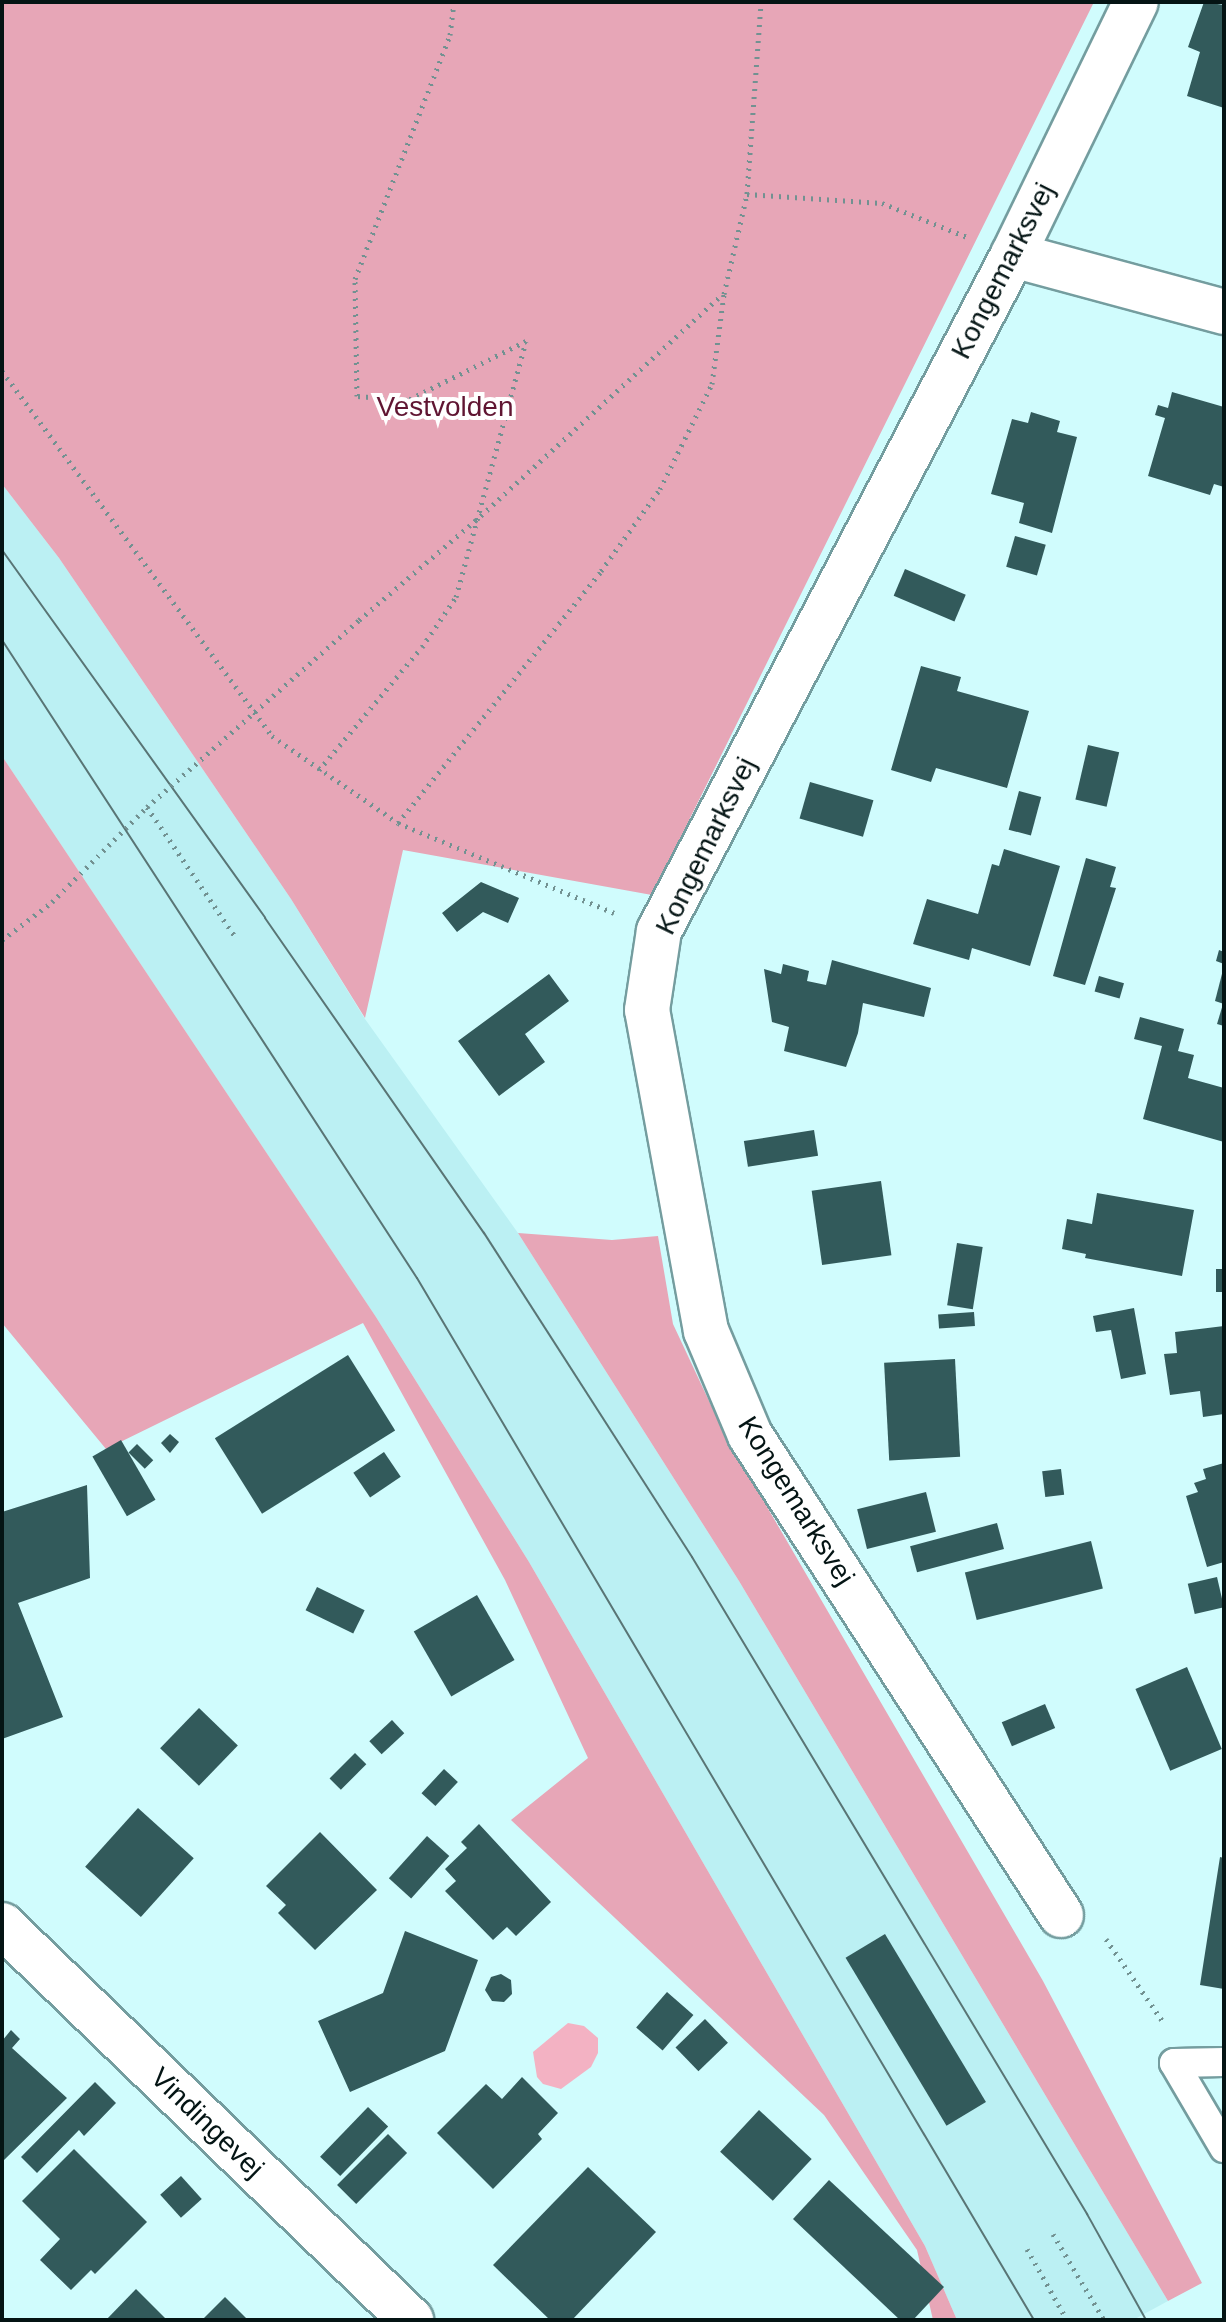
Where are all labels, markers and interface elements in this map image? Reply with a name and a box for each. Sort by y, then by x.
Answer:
street label: Kongemarksvej [944,177,1062,365]
park label: Vestvolden [377,390,513,424]
street label: Kongemarksvej [649,752,763,940]
street label: Kongemarksvej [731,1410,861,1592]
street label: Vindingevej [143,2061,271,2185]

